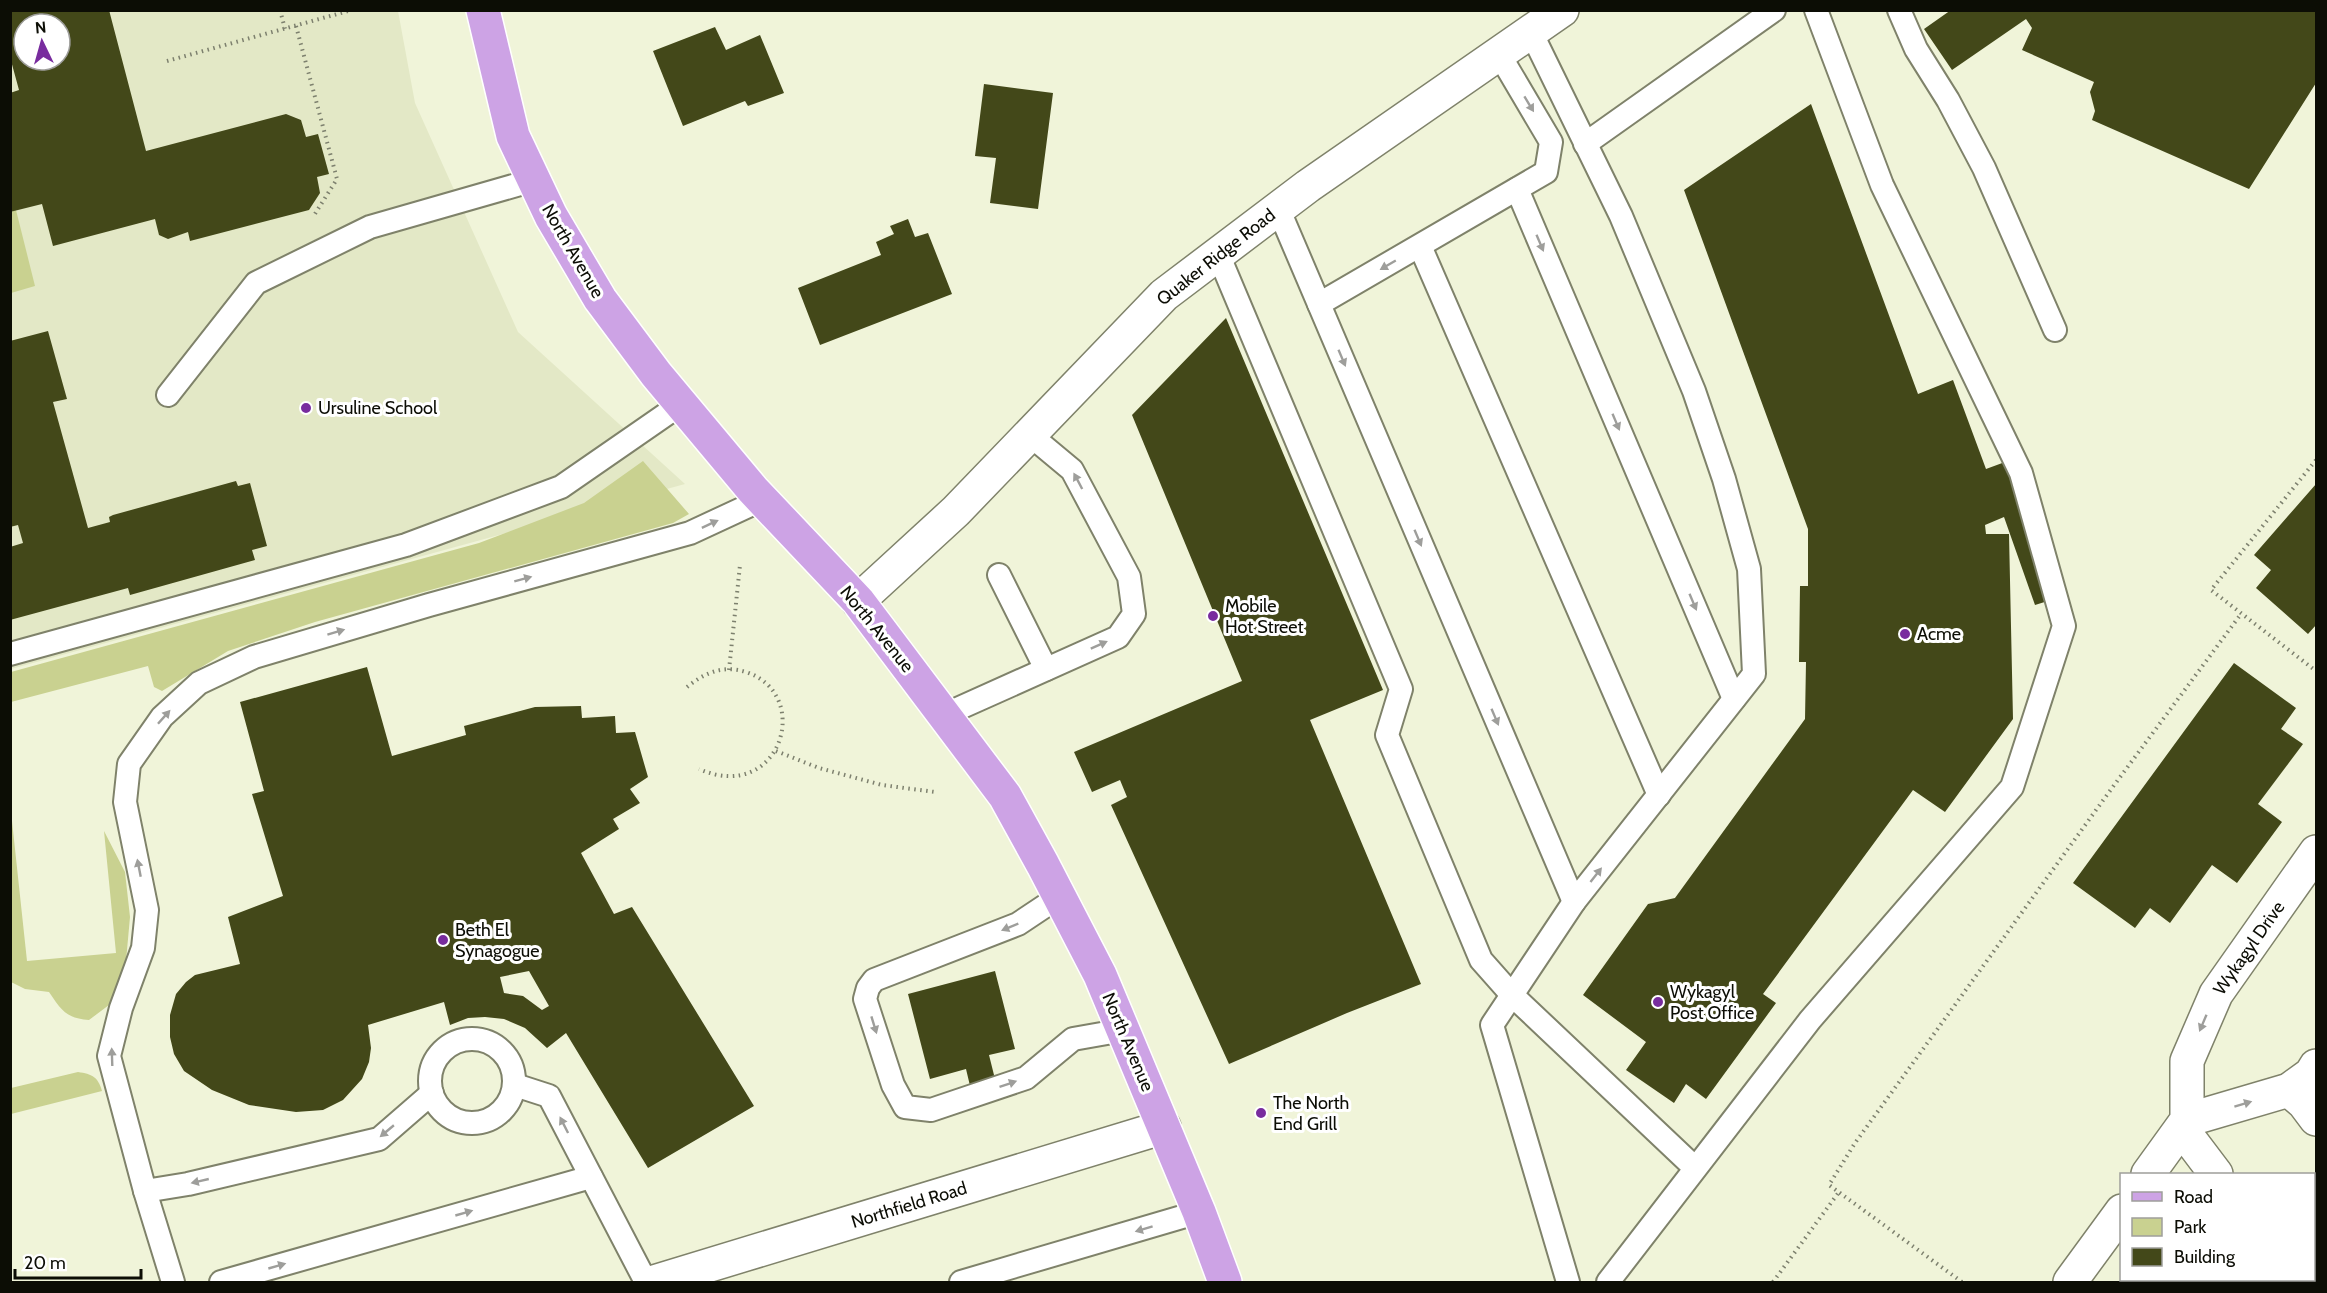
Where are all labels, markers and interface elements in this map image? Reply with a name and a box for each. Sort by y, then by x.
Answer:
north arrow [12,12,72,72]
text: N [34,18,47,38]
one-way arrow [1524,96,1534,113]
street label: North Avenue [537,200,609,302]
street label: Quaker Ridge Road [1152,204,1280,310]
one-way arrow [1535,234,1545,252]
one-way arrow [1380,259,1396,270]
one-way arrow [1338,349,1347,367]
place label: Ursuline School [318,397,438,419]
marker: Ursuline School [299,401,313,415]
one-way arrow [1612,414,1621,431]
one-way arrow [1073,472,1083,489]
one-way arrow [701,519,718,528]
one-way arrow [1414,529,1423,546]
one-way arrow [514,574,532,583]
street label: North Avenue [835,581,919,677]
one-way arrow [1688,593,1698,611]
place label: Mobile Hot Street [1225,595,1304,638]
marker: Mobile Hot Street [1206,609,1220,623]
place label: Acme [1917,623,1961,645]
one-way arrow [326,627,345,637]
marker: Acme [1898,627,1912,641]
one-way arrow [1091,640,1109,650]
one-way arrow [1491,708,1500,726]
one-way arrow [157,710,170,725]
one-way arrow [133,859,143,878]
one-way arrow [1589,867,1601,882]
street label: Wykagyl Drive [2209,897,2289,999]
place label: Beth El Synagogue [455,919,540,962]
one-way arrow [1001,923,1019,932]
marker: Beth El Synagogue [436,933,450,947]
place label: Wykagyl Post Office [1670,981,1754,1024]
street label: North Avenue [1097,989,1159,1095]
marker: Wykagyl Post Office [1651,995,1665,1009]
one-way arrow [2199,1014,2208,1031]
one-way arrow [870,1016,879,1034]
one-way arrow [107,1047,117,1066]
one-way arrow [999,1078,1017,1088]
place label: The North End Grill [1273,1092,1349,1135]
one-way arrow [2235,1098,2253,1108]
marker: The North End Grill [1254,1106,1268,1120]
one-way arrow [559,1116,569,1133]
one-way arrow [380,1124,395,1137]
legend [2120,1173,2315,1281]
one-way arrow [191,1177,209,1187]
street label: Northfield Road [848,1177,970,1233]
text: Road [2174,1186,2213,1208]
one-way arrow [456,1208,474,1217]
text: Park [2174,1216,2207,1238]
one-way arrow [1134,1225,1152,1234]
scale bar [15,1242,141,1280]
text: Building [2174,1246,2236,1268]
text: 20 m [24,1252,66,1274]
one-way arrow [268,1261,286,1271]

